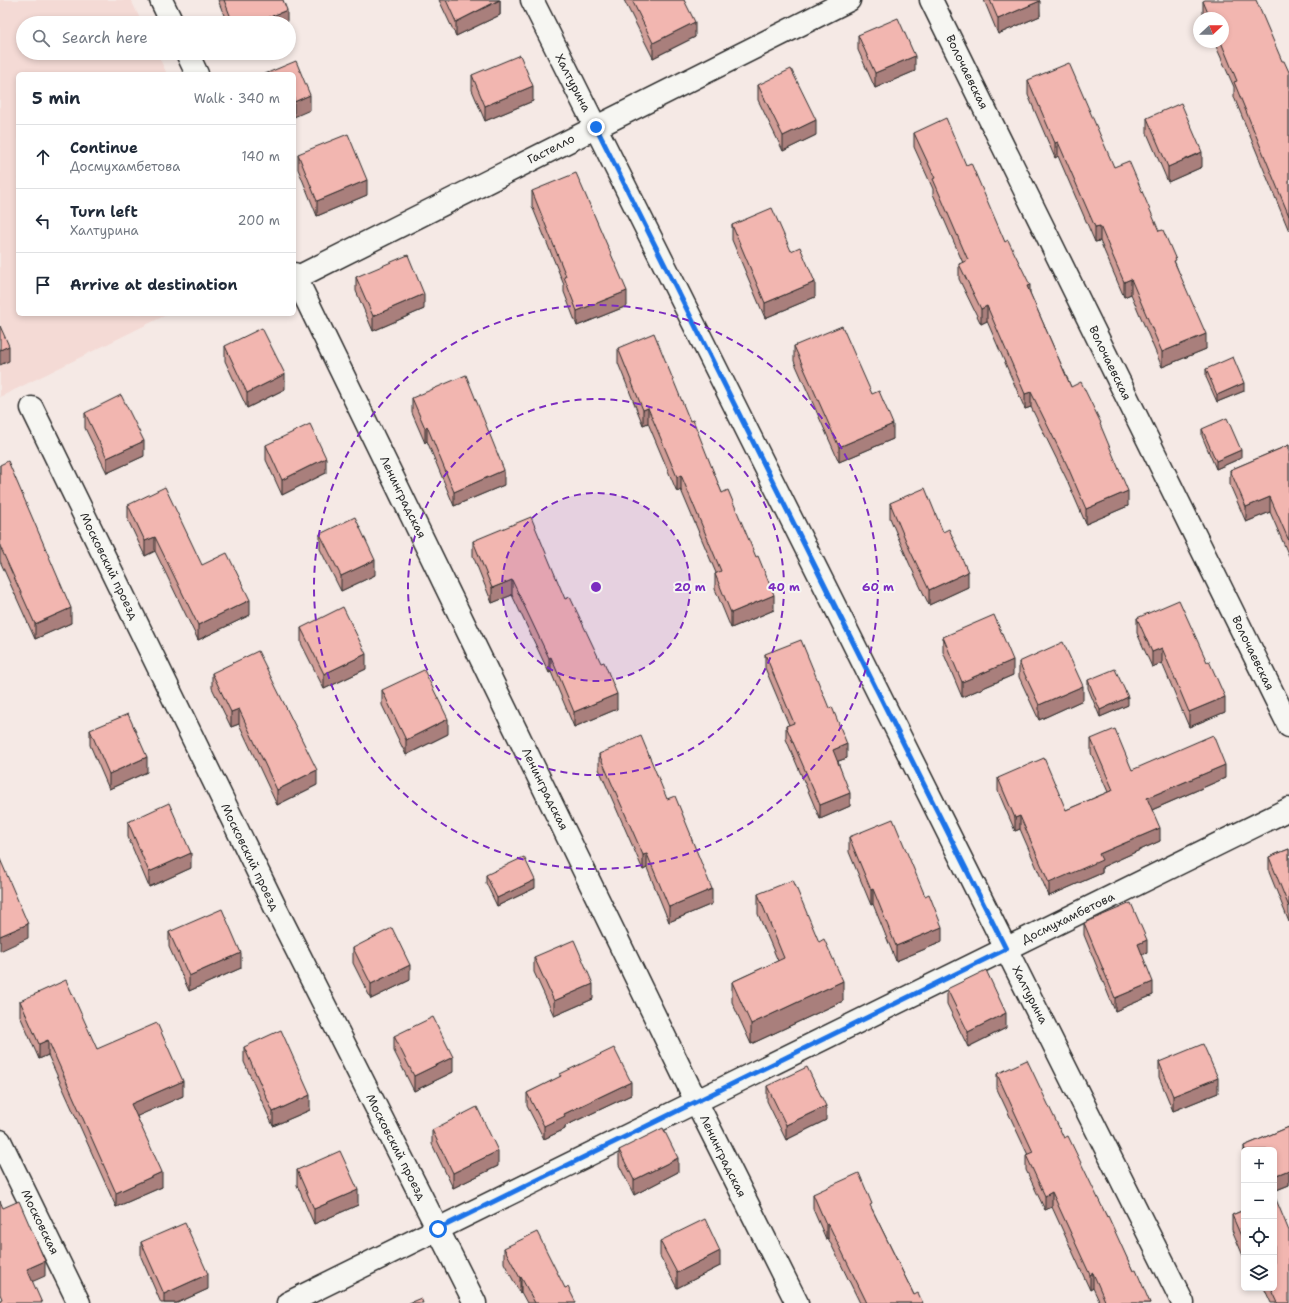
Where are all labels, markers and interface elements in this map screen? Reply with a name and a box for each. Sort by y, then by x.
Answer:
north arrow [1193,12,1229,48]
search box [16,16,296,60]
icon: search [30,27,52,49]
text: Search here [62,28,148,48]
street label: Волочаевская [942,32,992,112]
street label: Халтурина [552,51,595,115]
text: 5 min [32,87,80,109]
text: Walk · 340 m [194,90,280,107]
route end [587,118,605,136]
street label: Гастелло [525,130,577,168]
text: Continue [70,138,138,158]
icon: ahead [32,146,54,168]
text: 140 m [241,148,280,165]
text: Досмухамбетова [70,158,180,175]
text: Turn left [70,202,138,222]
icon: left [32,210,54,232]
text: 200 m [238,212,280,229]
text: Халтурина [70,222,139,239]
icon: arrive [32,274,54,296]
text: Arrive at destination [70,275,238,295]
street label: Волочаевская [1085,323,1135,403]
street label: Ленинградская [376,453,430,541]
street label: Московский проезд [76,510,142,623]
text: 20 m [674,579,706,595]
text: 40 m [768,579,800,595]
text: 60 m [862,579,894,595]
centre of rings [589,580,603,594]
street label: Волочаевская [1228,613,1278,693]
street label: Ленинградская [518,745,572,833]
street label: Московский проезд [217,801,283,914]
street label: Досмухамбетова [1019,888,1118,947]
street label: Халтурина [1009,963,1052,1027]
street label: Московский проезд [362,1091,430,1203]
street label: Ленинградская [696,1112,750,1200]
map controls [1241,1147,1277,1291]
button: + [1241,1147,1277,1183]
button: − [1241,1183,1277,1219]
street label: Московская [17,1187,63,1257]
button: locate [1241,1219,1277,1255]
route start [429,1220,447,1238]
button: layers [1241,1255,1277,1291]

